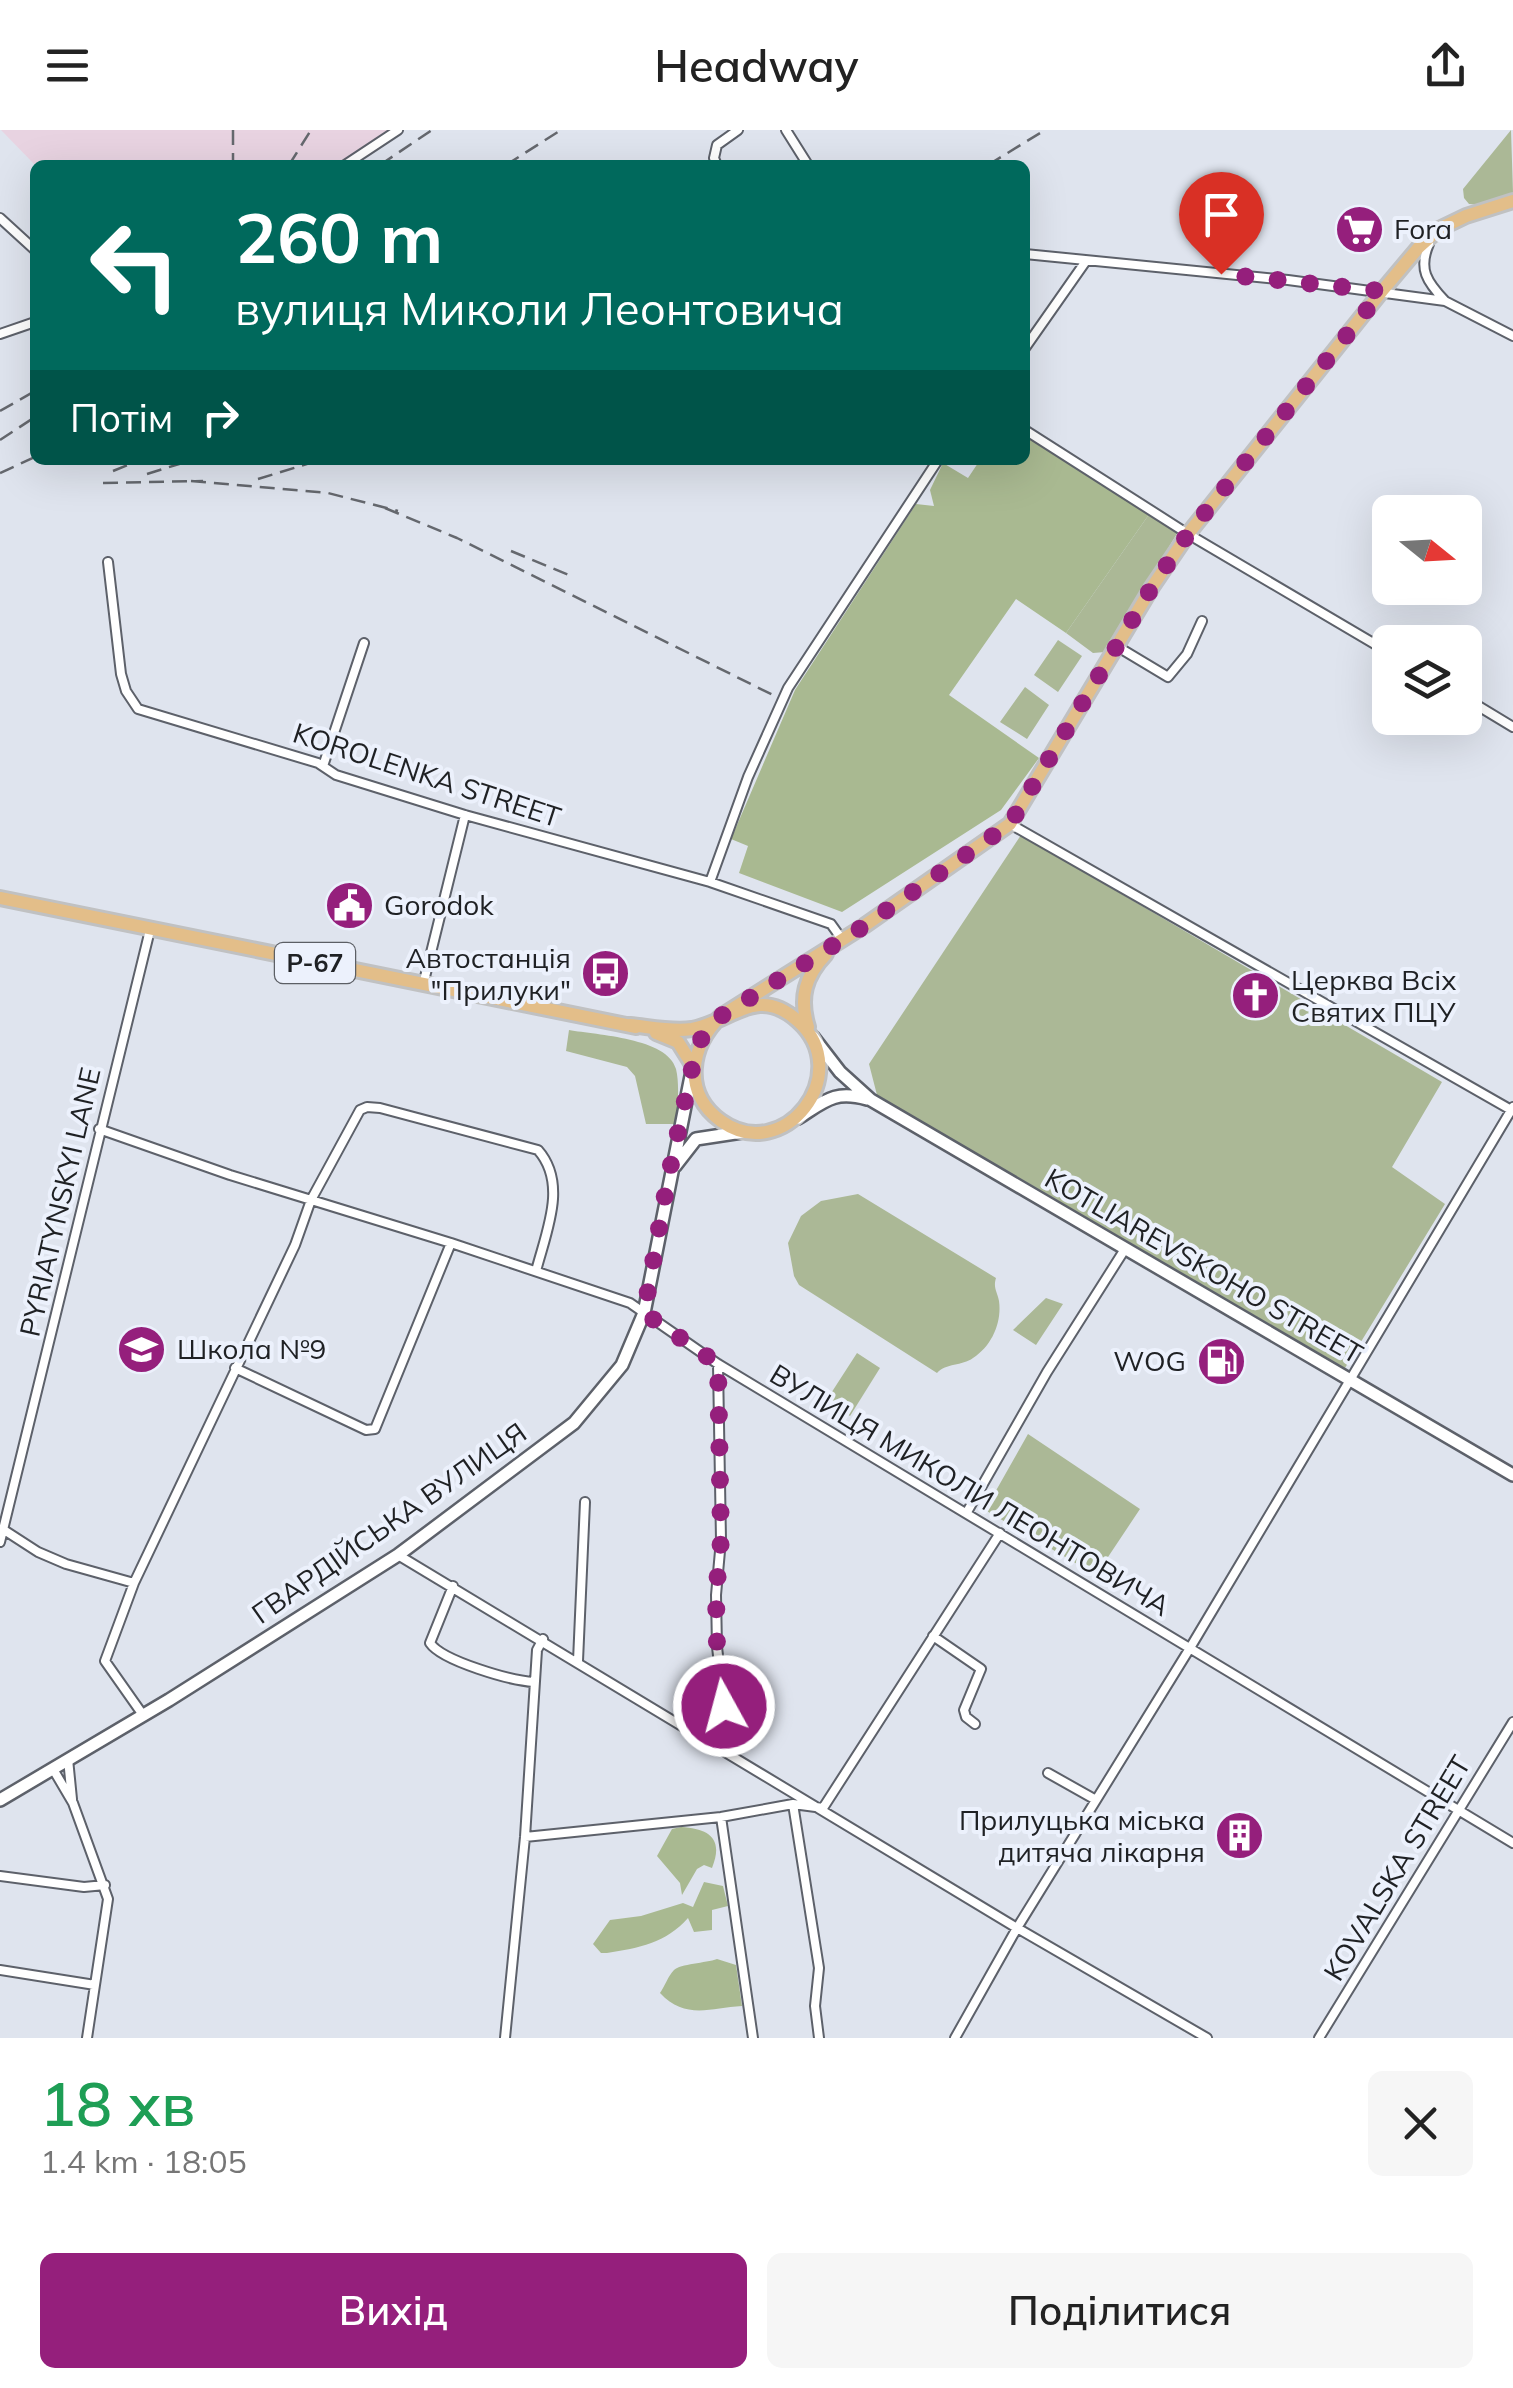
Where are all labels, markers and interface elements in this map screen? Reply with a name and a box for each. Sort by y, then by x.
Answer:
text: Headway [654,37,859,93]
icon: menu [40,38,95,93]
icon: share [1418,38,1473,93]
pin [1179,172,1264,275]
icon: arrive [1194,187,1249,242]
text: 260 m [235,193,443,281]
icon: left [70,200,200,330]
supermarket icon: Fora [1333,203,1385,255]
place label: Fora [1394,211,1452,246]
text: вулиця Миколи Леонтовича [235,280,844,336]
icon: right [193,390,248,445]
text: Потім [70,394,173,442]
north arrow [1372,495,1482,605]
map controls [1372,495,1482,735]
button: layers [1372,625,1482,735]
street label: KOROLENKA STREET [289,715,566,834]
public building icon: Gorodok [323,879,375,931]
place label: Gorodok [384,887,494,922]
place label: Автостанція "Прилуки" [405,940,571,1007]
road number: Р-67 [275,943,355,983]
bus stop icon: Автостанція "Прилуки" [580,948,632,1000]
place label: Церква Всіх Святих ПЦУ [1291,962,1457,1029]
church icon: Церква Всіх Святих ПЦУ [1230,970,1282,1022]
street label: PYRIATYNSKYI LANE [12,1064,107,1340]
street label: KOTLIAREVSKOHO STREET [1039,1160,1370,1371]
school or university icon: Школа №9 [116,1323,168,1375]
place label: Школа №9 [177,1331,326,1366]
fuel station icon: WOG [1195,1335,1247,1387]
place label: WOG [1113,1343,1186,1378]
street label: ВУЛИЦЯ МИКОЛИ ЛЕОНТОВИЧА [764,1356,1177,1623]
street label: ГВАРДІЙСЬКА ВУЛИЦЯ [245,1414,533,1631]
position arrow [672,1654,776,1758]
street label: KOVALSKA STREET [1316,1749,1478,1987]
place label: Прилуцька міська дитяча лікарня [959,1802,1205,1869]
building icon: Прилуцька міська дитяча лікарня [1214,1810,1266,1862]
text: 18 хв [40,2066,195,2141]
button: close [1368,2071,1473,2176]
text: 1.4 km · 18:05 [40,2141,247,2181]
button: Вихід [40,2253,747,2368]
button: Поділитися [767,2253,1473,2368]

